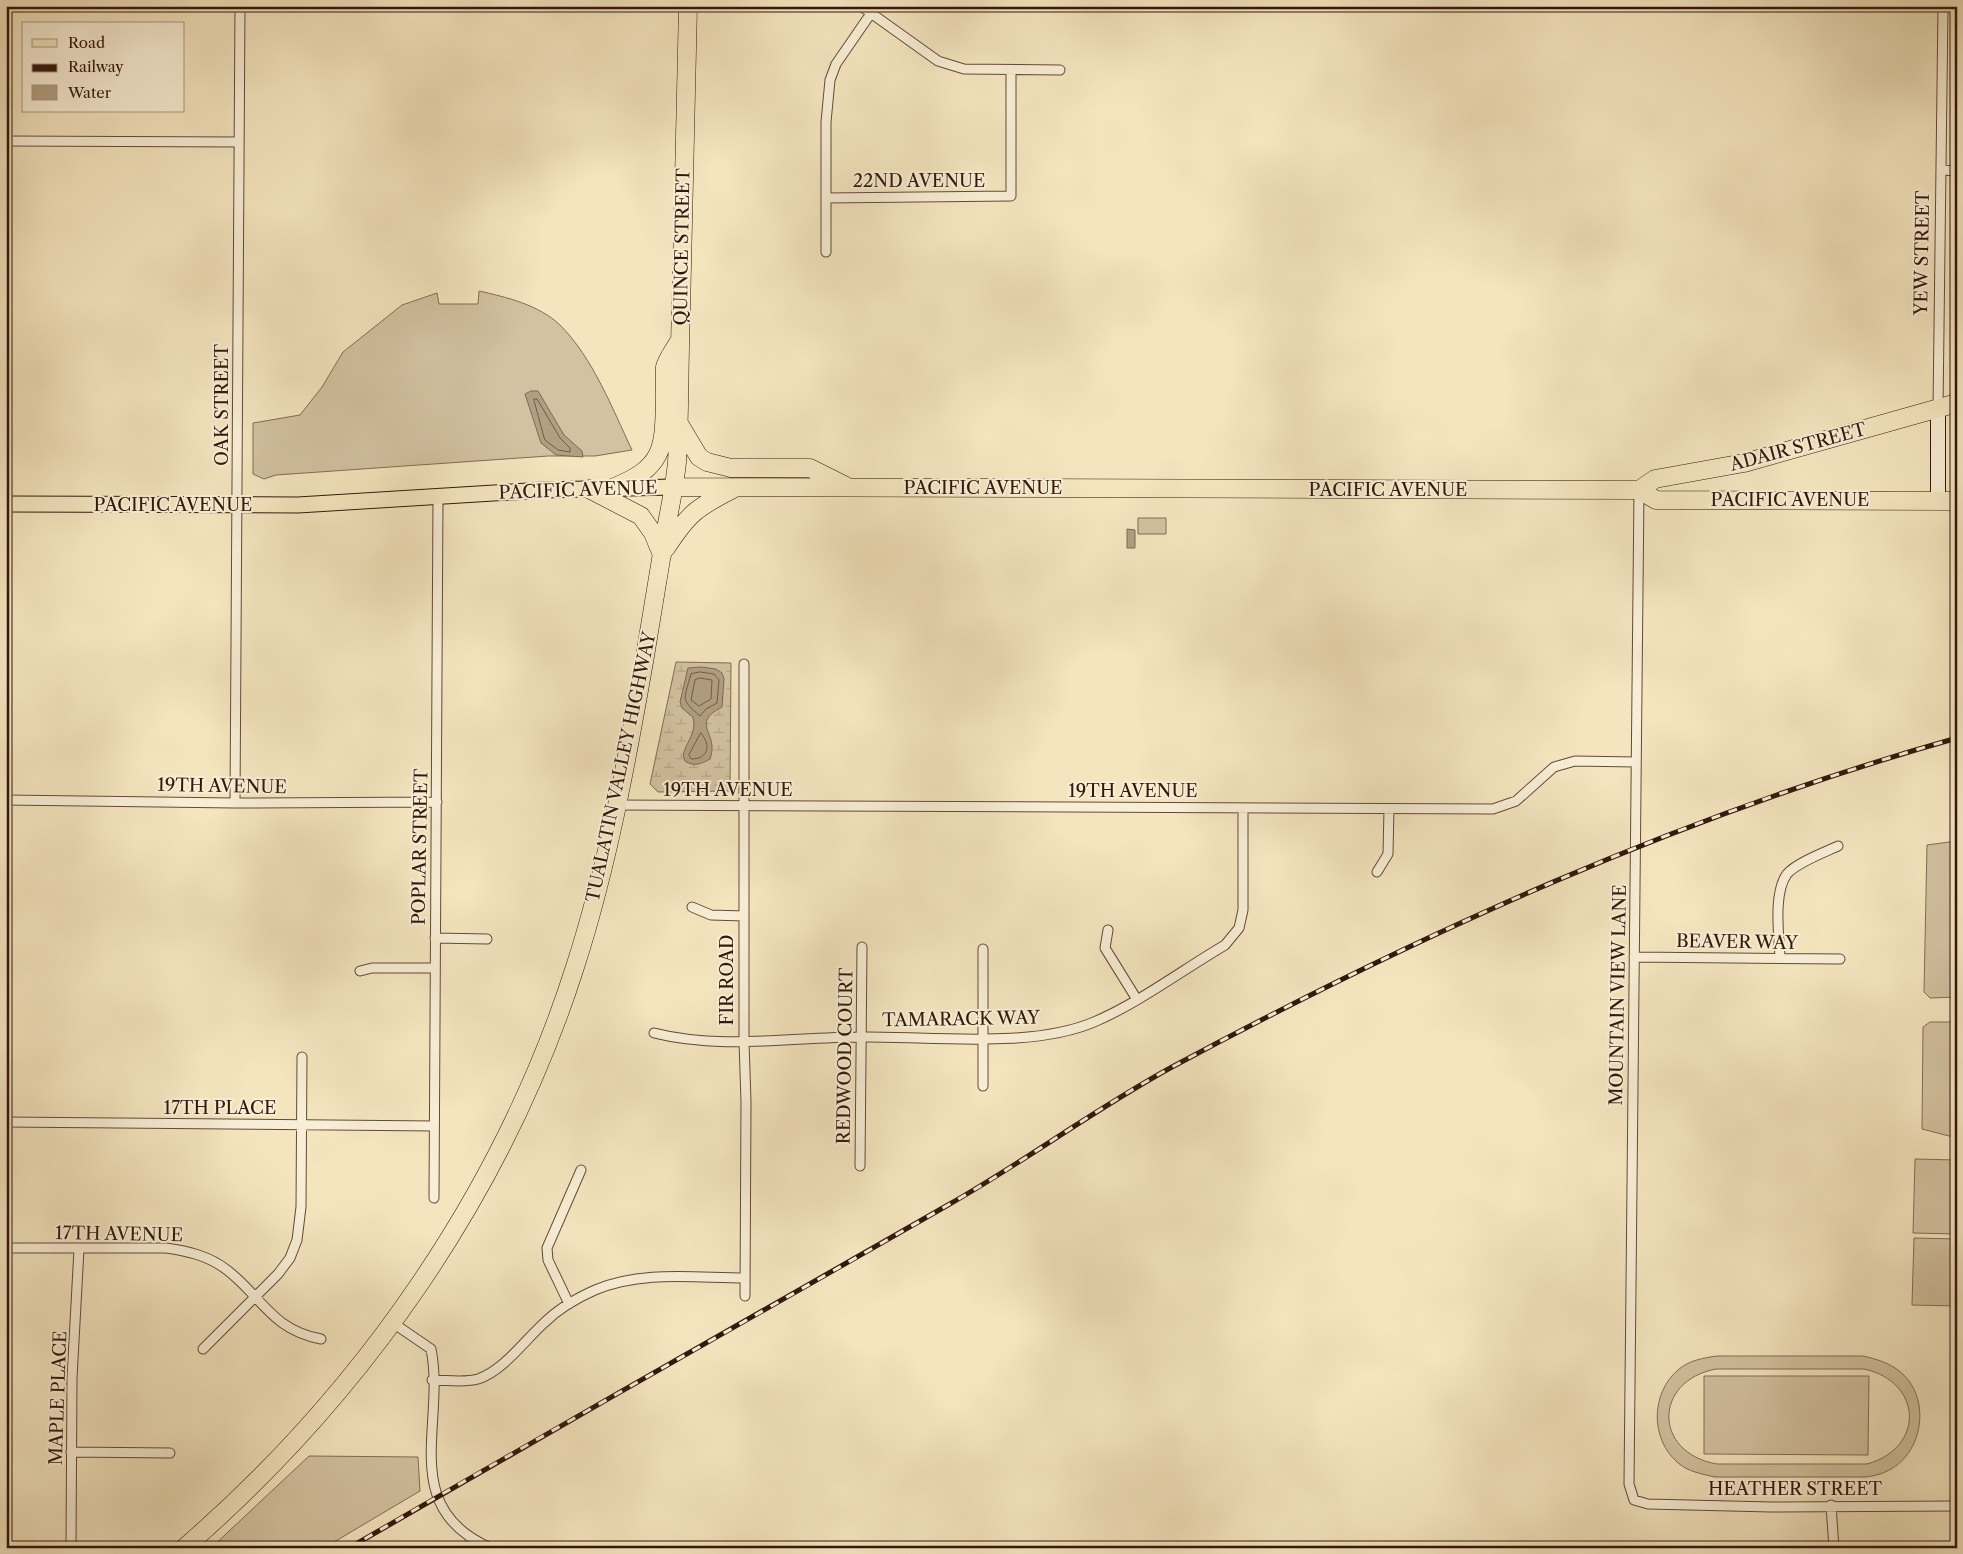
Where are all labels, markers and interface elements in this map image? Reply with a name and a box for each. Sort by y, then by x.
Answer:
legend [22,22,185,112]
text: Road [68,33,105,52]
text: Railway [68,57,124,76]
text: Water [67,83,112,102]
street label: QUINCE STREET [670,168,694,326]
street label: 22ND AVENUE [853,170,985,192]
street label: YEW STREET [1910,190,1934,317]
street label: OAK STREET [211,344,233,466]
street label: ADAIR STREET [1726,418,1869,476]
street label: PACIFIC AVENUE [498,476,658,504]
street label: PACIFIC AVENUE [904,477,1063,499]
street label: PACIFIC AVENUE [1309,479,1468,501]
street label: PACIFIC AVENUE [1711,489,1870,511]
street label: PACIFIC AVENUE [94,494,253,516]
street label: TUALATIN VALLEY HIGHWAY [582,629,661,904]
street label: POPLAR STREET [408,768,432,925]
street label: 19TH AVENUE [157,774,287,798]
street label: 19TH AVENUE [663,779,793,801]
street label: 19TH AVENUE [1068,780,1198,802]
street label: MOUNTAIN VIEW LANE [1605,884,1631,1106]
street label: BEAVER WAY [1676,930,1799,954]
street label: FIR ROAD [716,935,738,1025]
street label: REDWOOD COURT [832,967,858,1145]
street label: TAMARACK WAY [882,1007,1041,1031]
street label: 17TH PLACE [164,1097,276,1119]
street label: 17TH AVENUE [55,1222,183,1246]
street label: MAPLE PLACE [45,1330,71,1466]
street label: HEATHER STREET [1708,1478,1883,1500]

